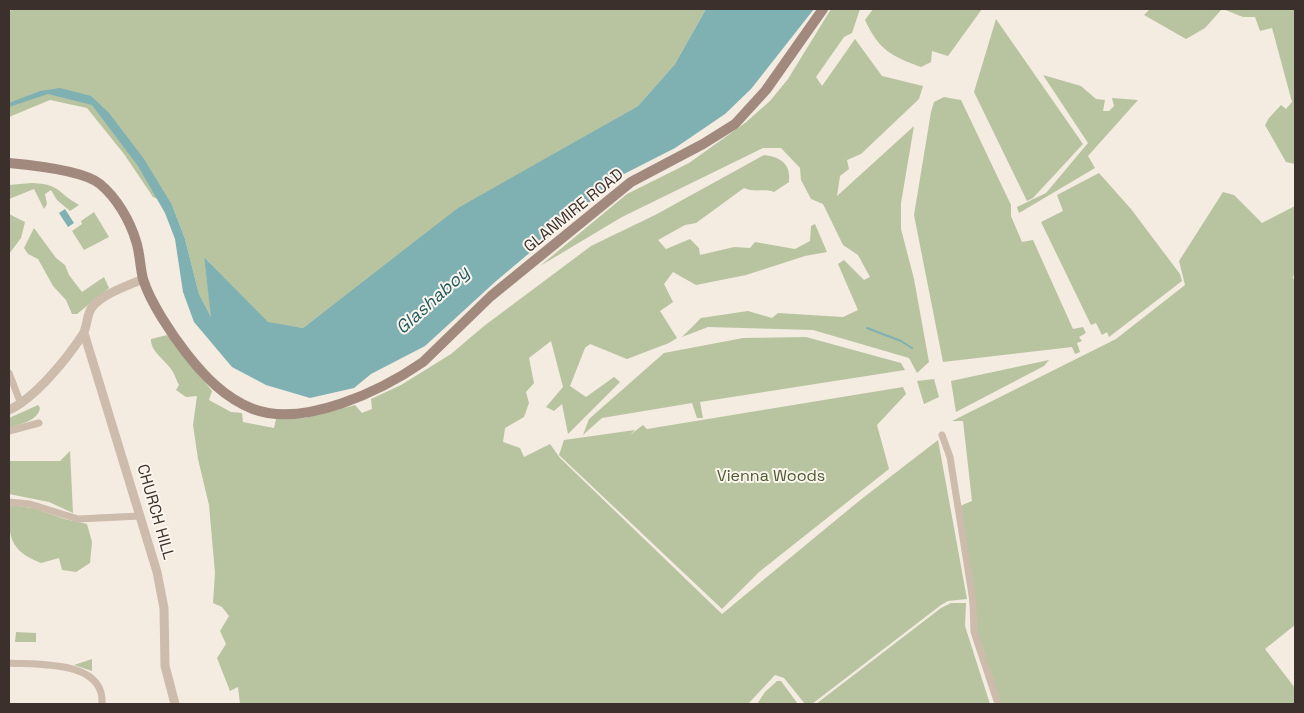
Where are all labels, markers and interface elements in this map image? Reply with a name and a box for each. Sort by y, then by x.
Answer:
street label: GLANMIRE ROAD [520,165,628,257]
water label: Glashaboy [392,262,474,340]
street label: CHURCH HILL [132,462,178,562]
park label: Vienna Woods [717,467,825,487]

